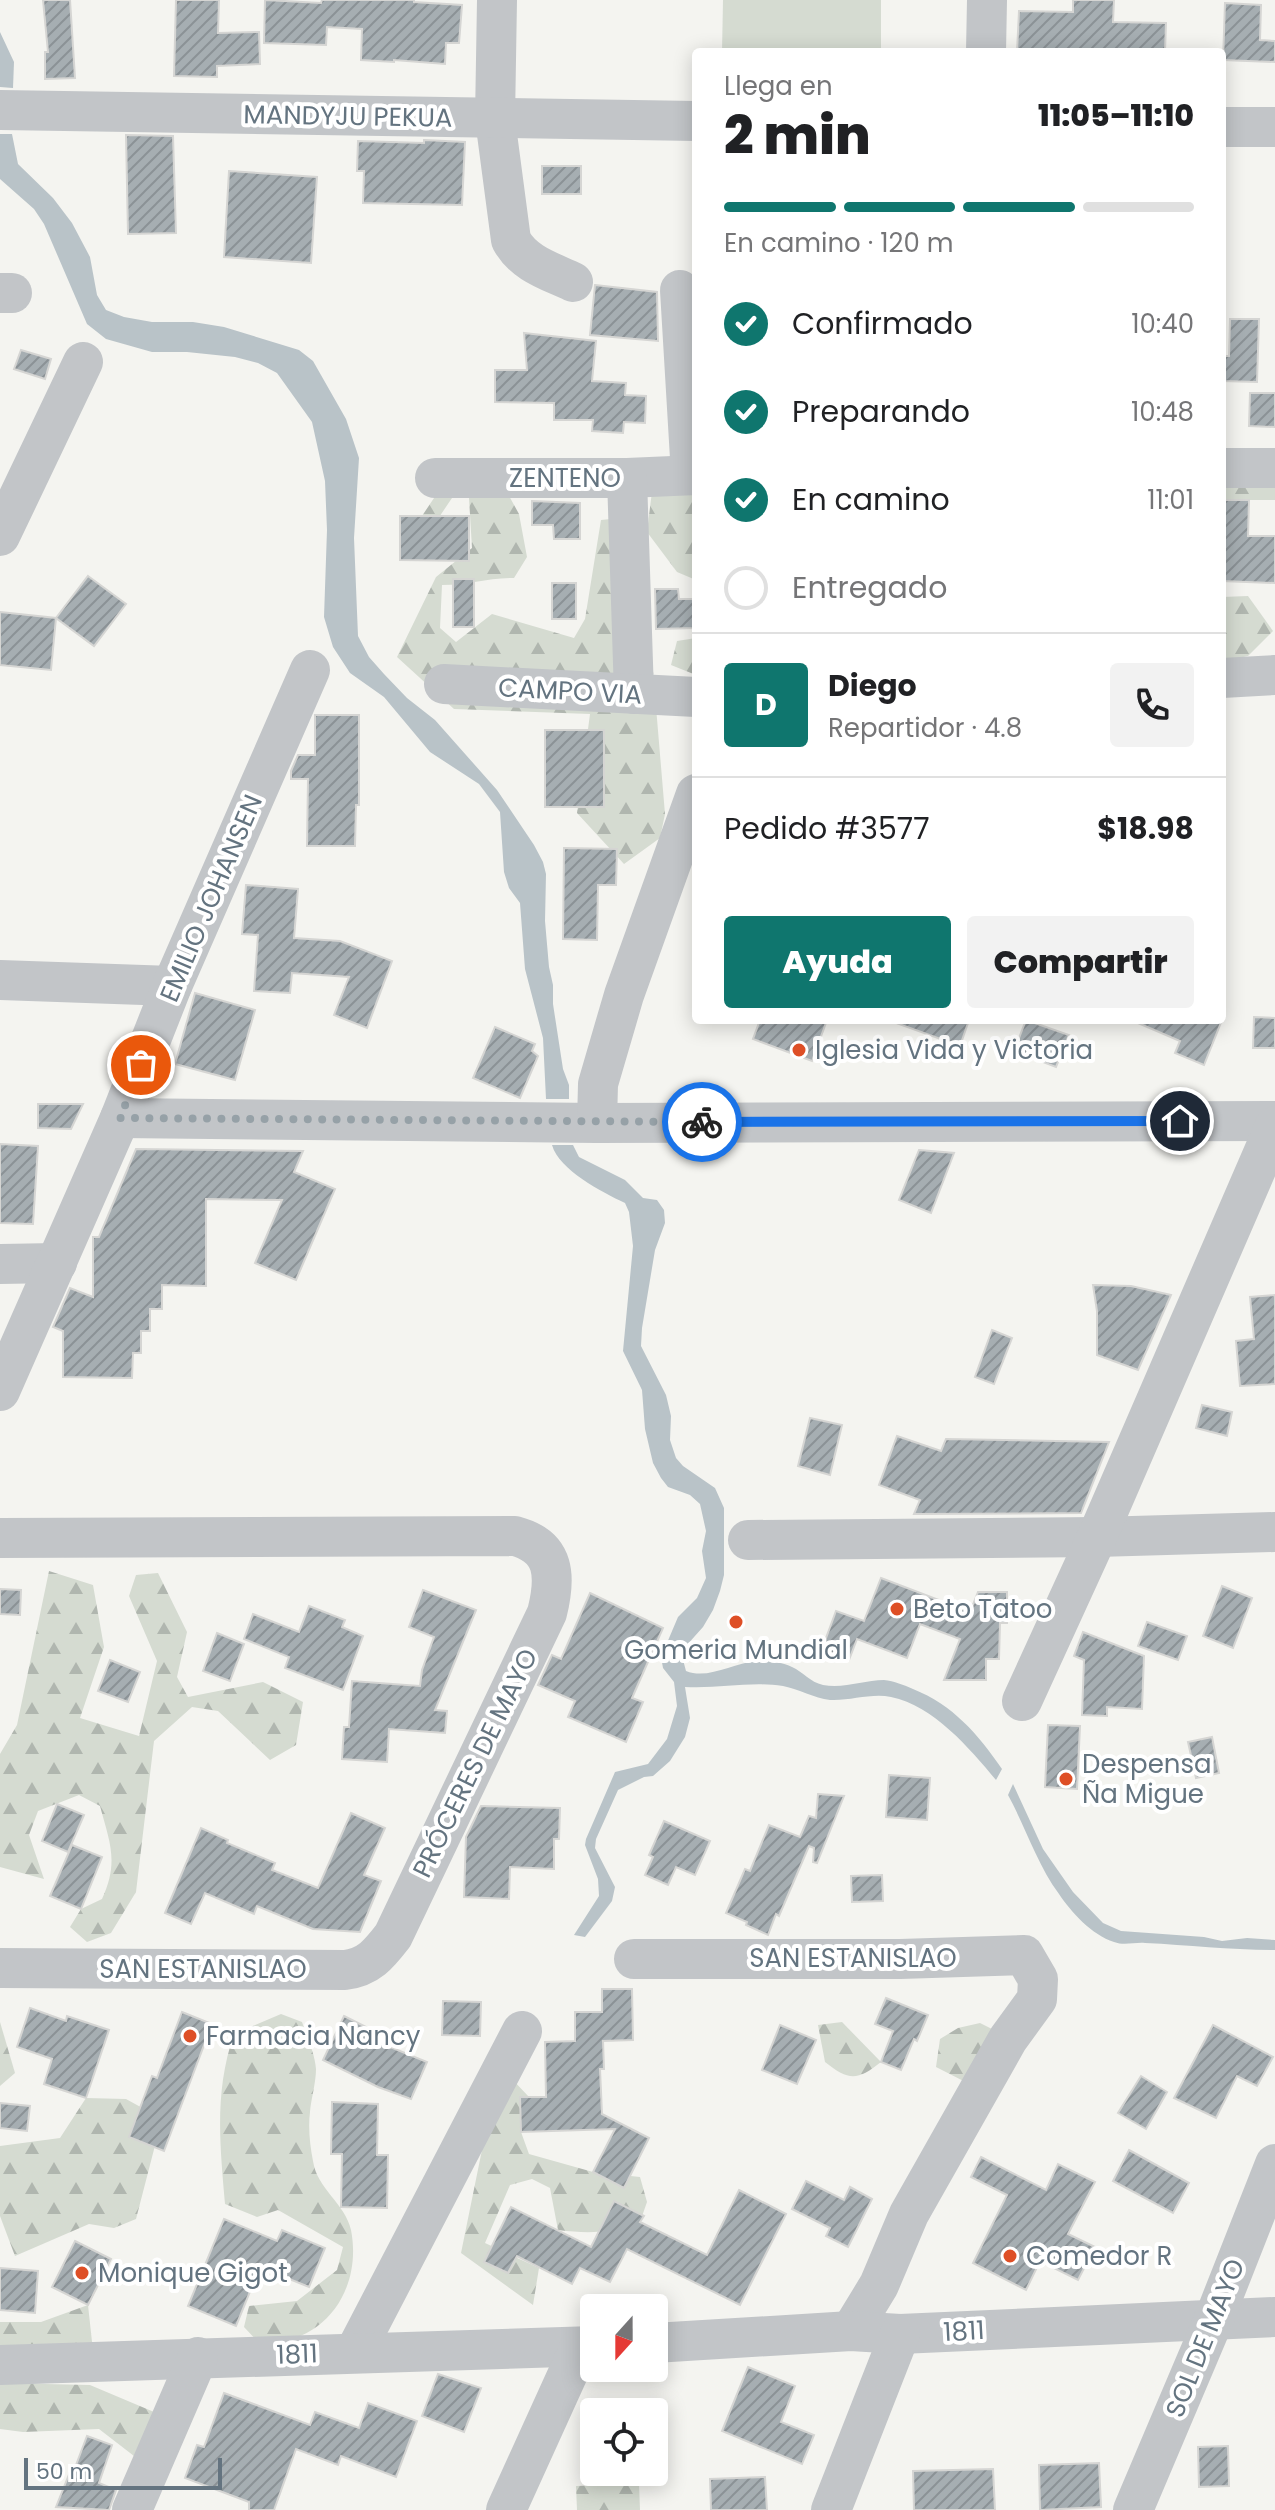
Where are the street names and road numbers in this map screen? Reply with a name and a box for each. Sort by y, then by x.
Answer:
street label: MANDYJU PEKUA [243,96,453,136]
street label: ZENTENO [509,460,621,496]
street label: CAMPO VIA [497,669,643,713]
street label: EMILIO JOHANSEN [151,789,271,1007]
street label: PRÓCERES DE MAYO [404,1643,546,1883]
street label: SAN ESTANISLAO [749,1940,957,1976]
street label: SAN ESTANISLAO [99,1951,307,1987]
street label: SOL DE MAYO [1157,2253,1253,2423]
street label: 1811 [942,2312,986,2350]
street label: 1811 [276,2335,318,2373]

